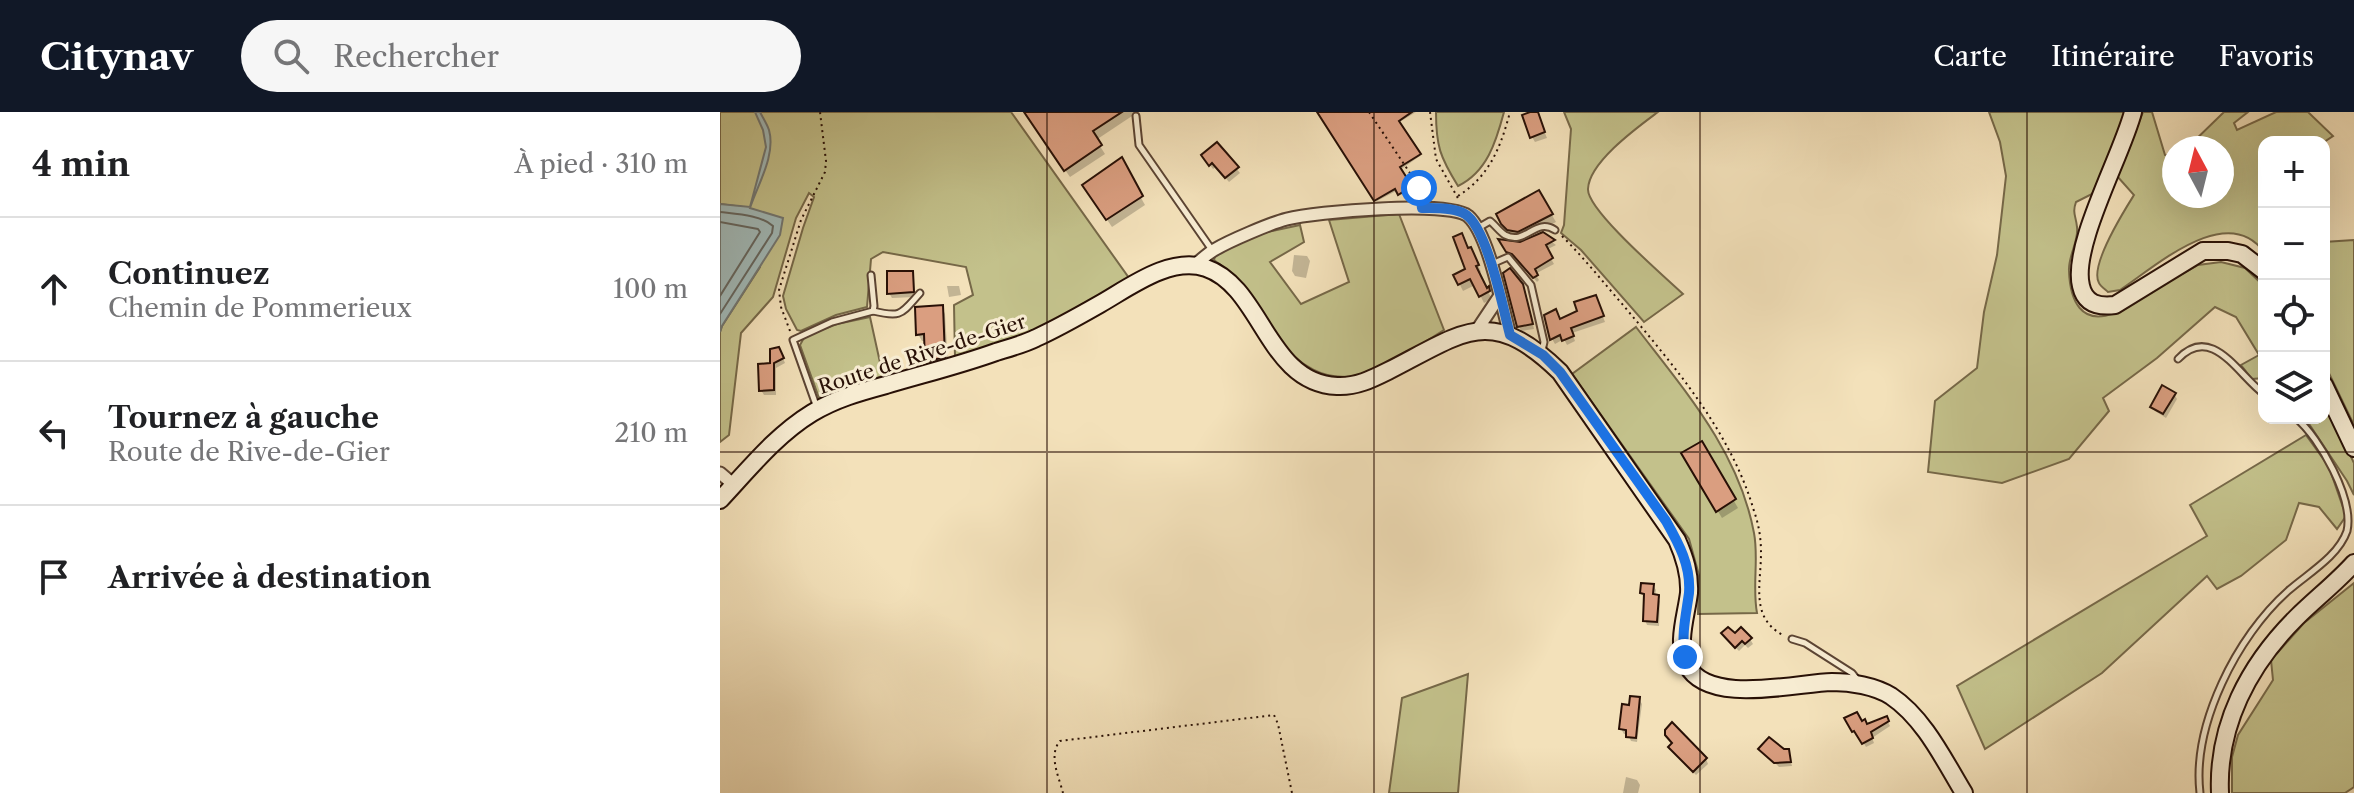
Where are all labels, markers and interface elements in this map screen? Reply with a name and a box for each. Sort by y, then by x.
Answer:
search box [241,20,801,92]
text: Citynav [40,33,193,80]
icon: search [269,34,313,78]
text: Rechercher [333,38,499,75]
text: Carte [1933,39,2007,73]
text: Itinéraire [2051,39,2175,73]
text: Favoris [2219,39,2314,73]
north arrow [2162,136,2234,208]
map controls [2258,136,2330,424]
button: + [2258,136,2330,208]
text: 4 min [32,143,130,185]
text: À pied · 310 m [514,148,688,180]
route start [1401,170,1437,206]
button: − [2258,208,2330,280]
text: Continuez [108,255,270,292]
icon: ahead [32,267,76,311]
text: 100 m [613,273,688,305]
button: locate [2258,280,2330,352]
text: Chemin de Pommerieux [108,292,412,324]
street label: Route de Rive-de-Gier [815,309,1029,399]
button: layers [2258,352,2330,424]
text: Tournez à gauche [108,399,379,436]
icon: left [32,411,76,455]
text: 210 m [615,417,688,449]
text: Route de Rive-de-Gier [108,436,390,468]
icon: arrive [32,555,76,599]
text: Arrivée à destination [108,559,431,596]
route end [1667,639,1703,675]

